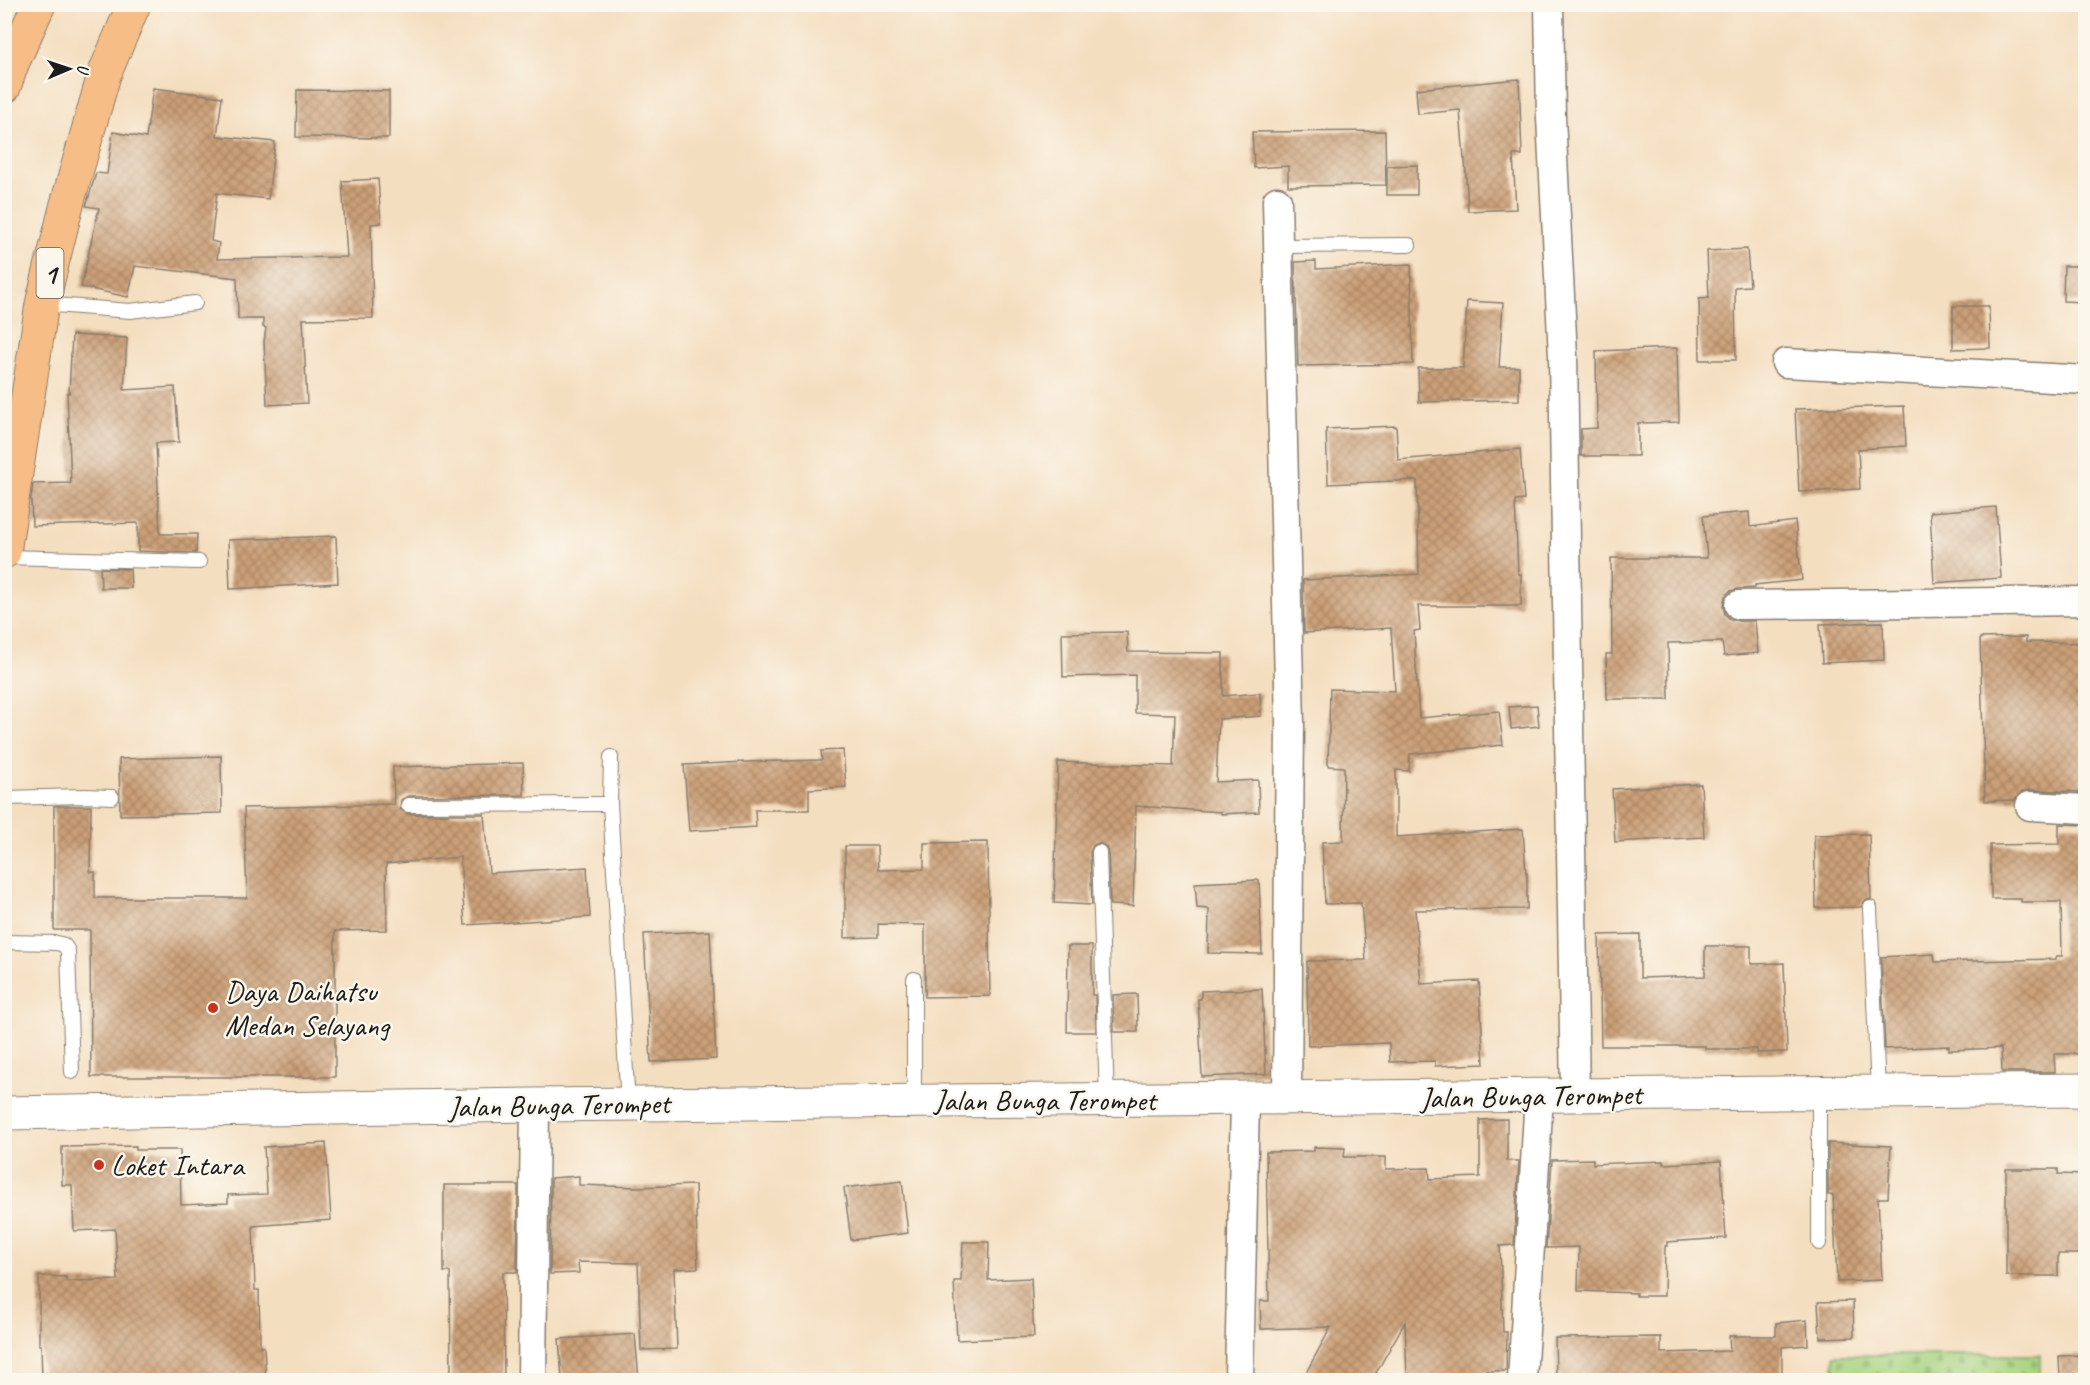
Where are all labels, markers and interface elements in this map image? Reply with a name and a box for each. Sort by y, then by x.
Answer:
north arrow [39,39,99,99]
text: U [73,64,93,76]
road number: 1 [36,248,64,298]
place label: Daya Daihatsu Medan Selayang [225,972,392,1044]
marker: Daya Daihatsu Medan Selayang [206,1001,220,1015]
street label: Jalan Bunga Terompet [1418,1075,1645,1117]
street label: Jalan Bunga Terompet [932,1081,1159,1119]
street label: Jalan Bunga Terompet [446,1084,673,1126]
place label: Loket Intara [111,1146,246,1184]
marker: Loket Intara [92,1158,106,1172]

